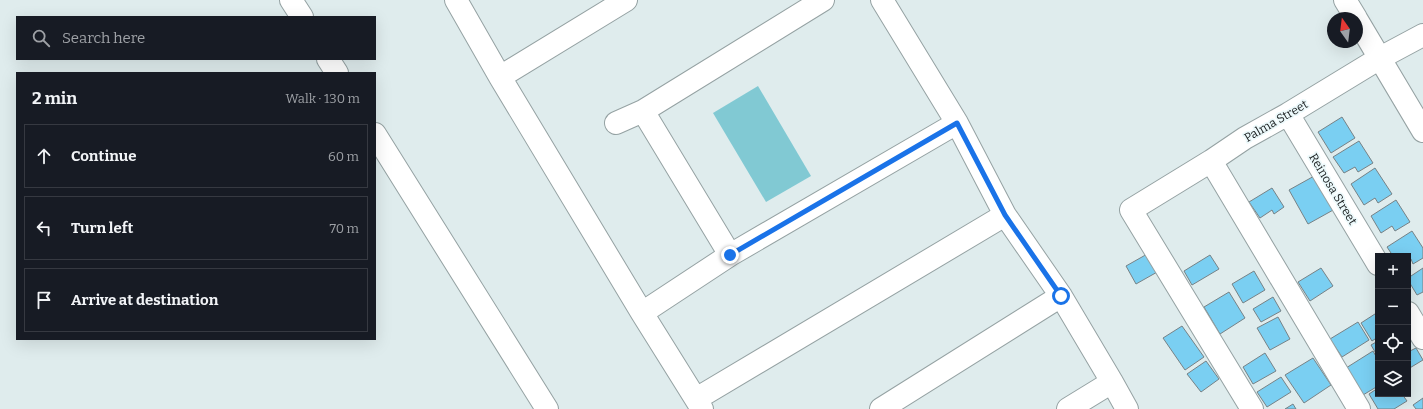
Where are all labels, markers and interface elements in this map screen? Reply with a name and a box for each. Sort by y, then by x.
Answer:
north arrow [1327,12,1363,48]
search box [16,16,376,60]
icon: search [30,27,52,49]
text: Search here [62,29,145,47]
text: 2 min [32,88,77,109]
text: Walk · 130 m [286,91,360,106]
street label: Palma Street [1242,97,1311,145]
icon: ahead [33,145,55,167]
text: Continue [71,147,137,165]
text: 60 m [328,149,359,164]
street label: Reinosa Street [1306,151,1360,228]
icon: left [33,217,55,239]
text: Turn left [71,219,133,237]
text: 70 m [329,221,359,236]
route end [721,246,739,264]
map controls [1375,253,1411,397]
button: + [1375,253,1411,289]
route start [1052,287,1070,305]
icon: arrive [33,289,55,311]
button: − [1375,289,1411,325]
text: Arrive at destination [71,291,218,309]
button: locate [1375,325,1411,361]
button: layers [1375,361,1411,397]

